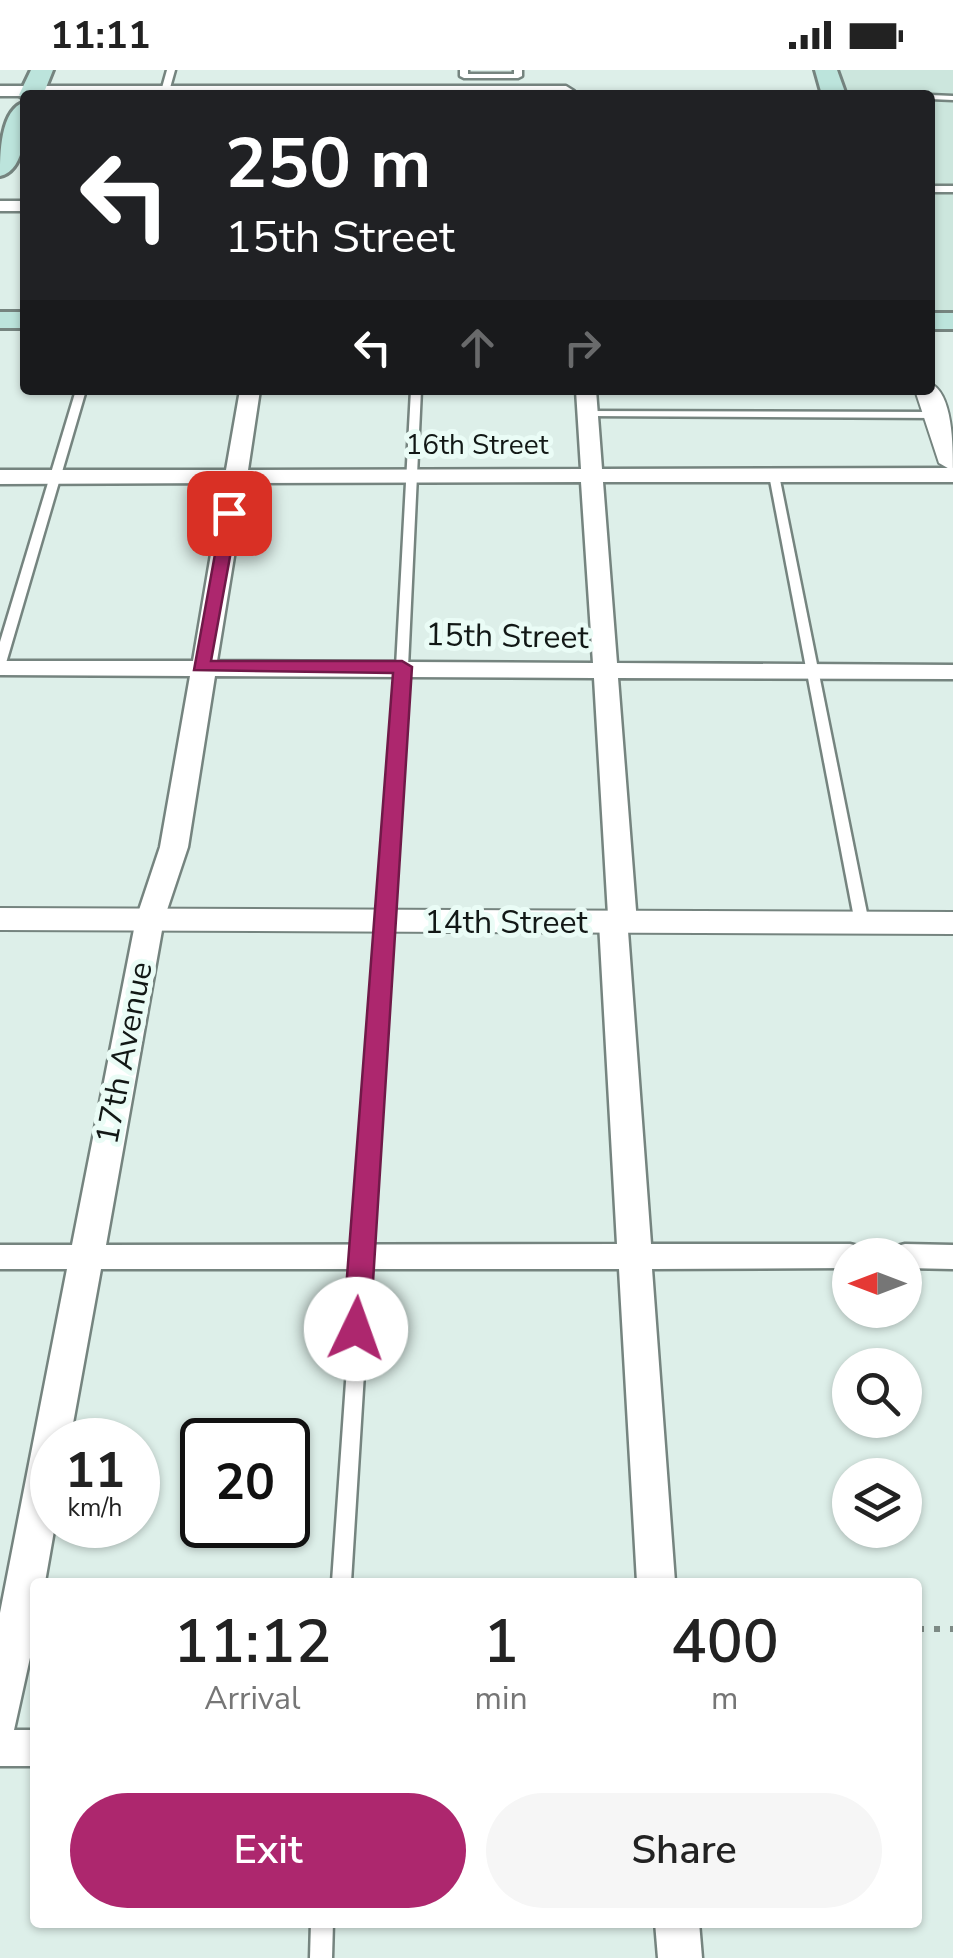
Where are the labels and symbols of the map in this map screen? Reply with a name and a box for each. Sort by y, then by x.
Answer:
street label: 16th Street [406,426,549,464]
pin [187,471,272,556]
street label: 15th Street [425,613,590,659]
street label: 14th Street [424,901,588,944]
street label: 17th Avenue [85,958,163,1148]
north arrow [832,1238,922,1328]
position arrow [304,1277,408,1381]
speed limit sign: 20 [180,1418,310,1548]

